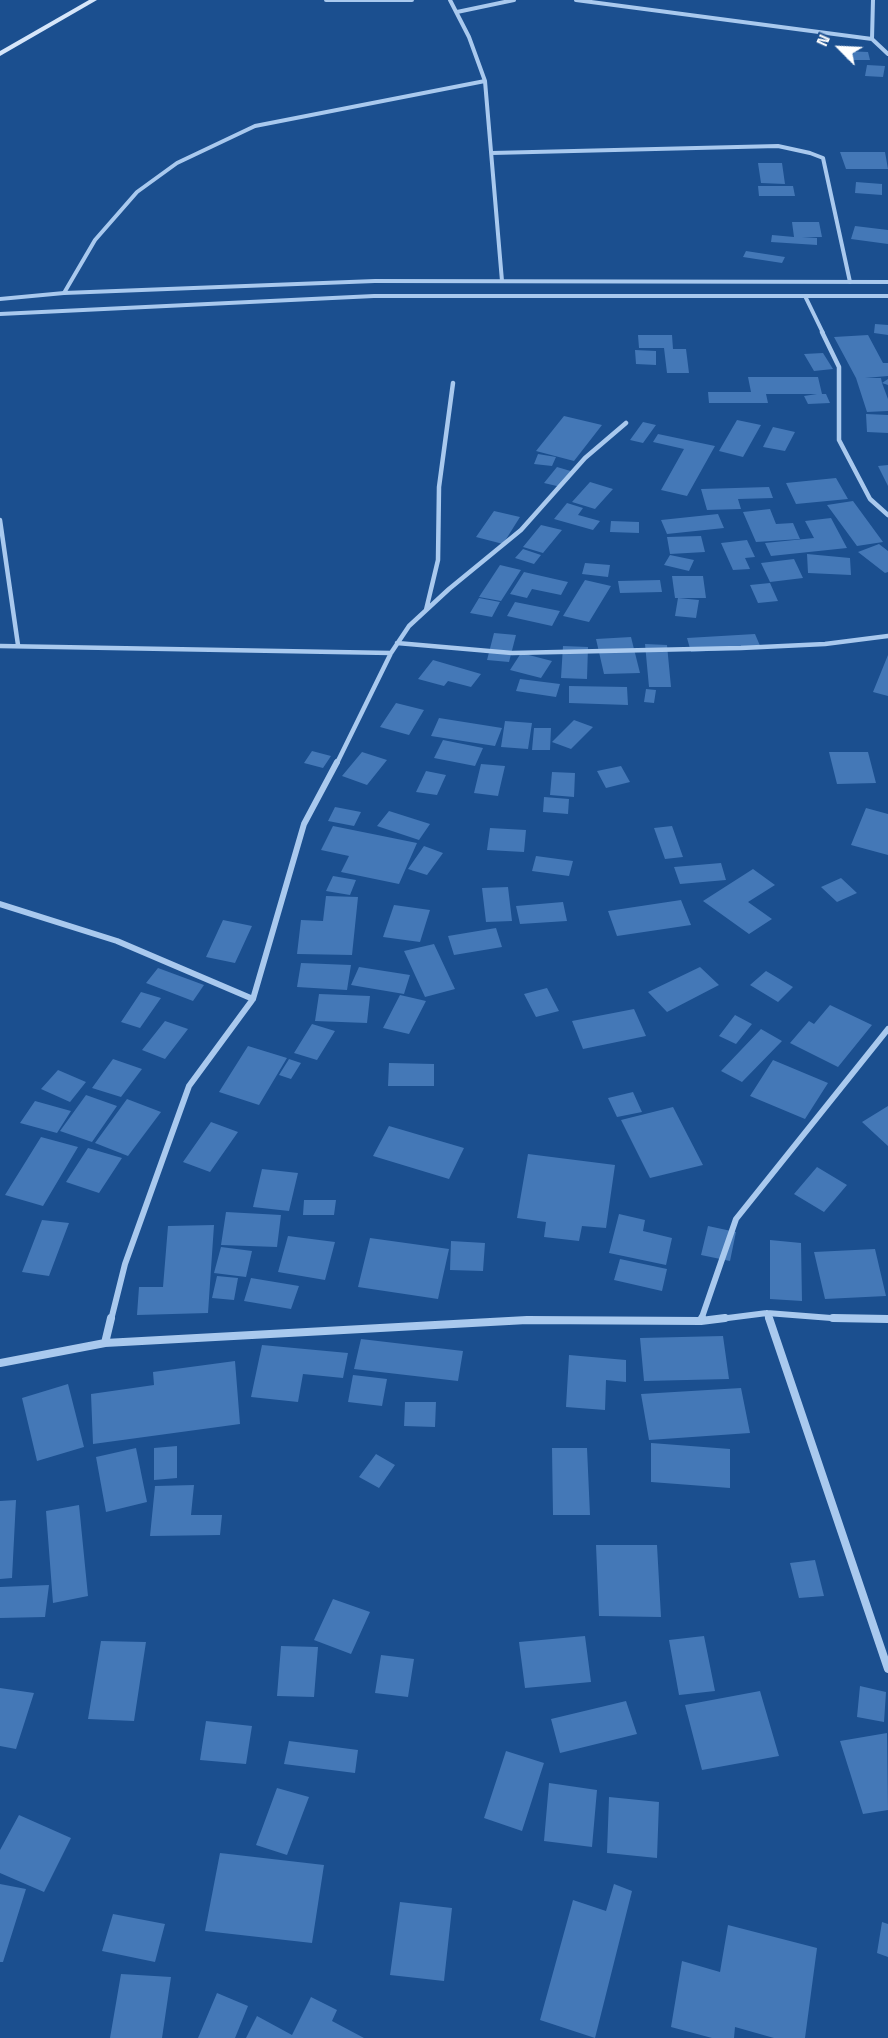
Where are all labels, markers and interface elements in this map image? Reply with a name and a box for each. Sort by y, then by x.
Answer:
north arrow [810,18,870,78]
text: N [811,31,835,50]

